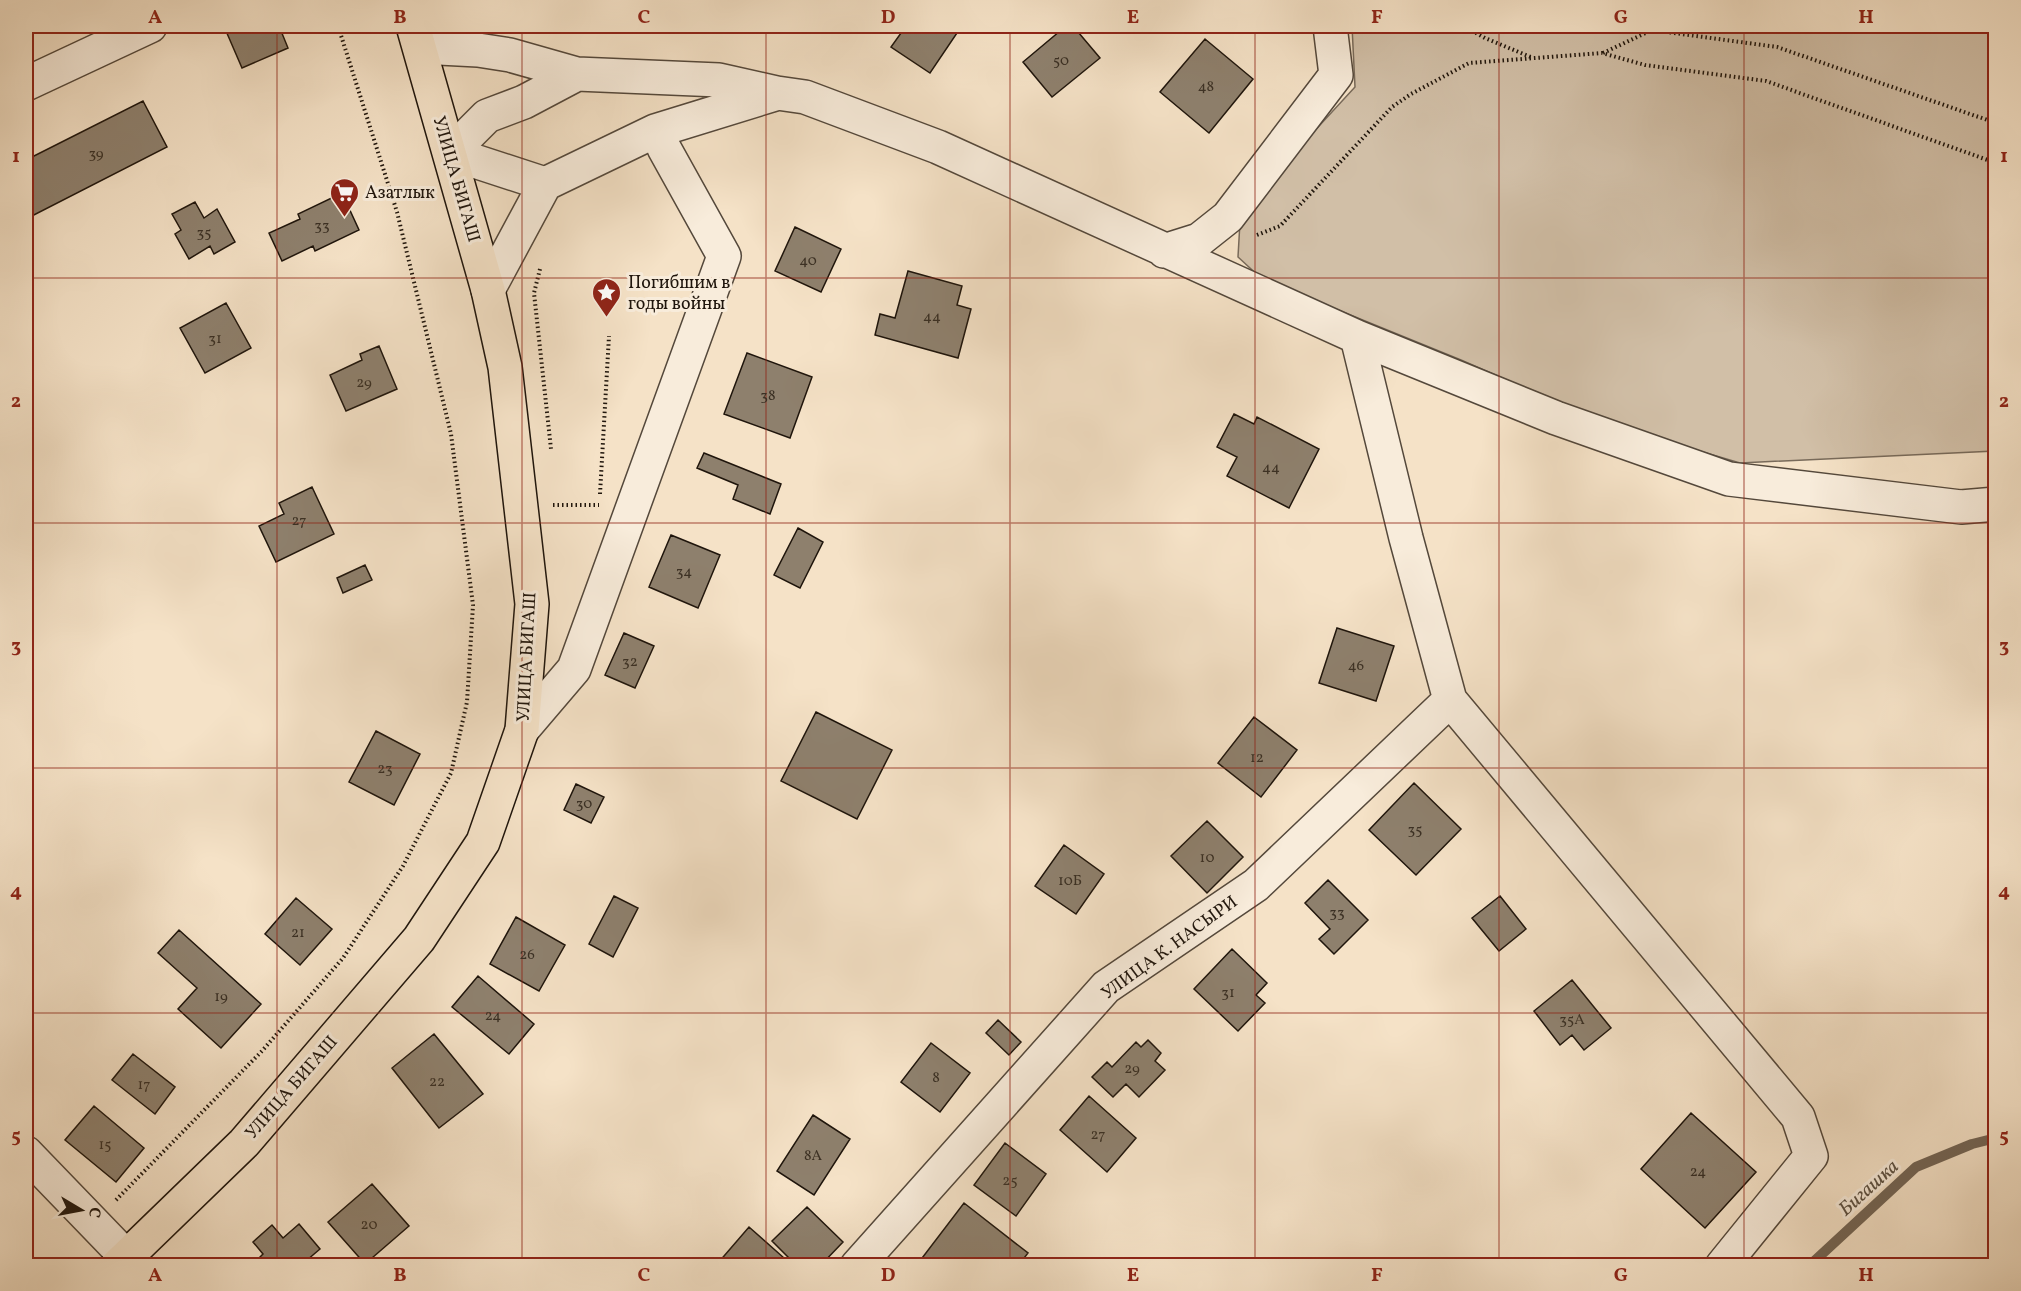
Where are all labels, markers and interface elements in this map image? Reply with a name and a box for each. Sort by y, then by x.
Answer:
text: A [148,4,162,32]
text: B [393,4,407,32]
text: C [638,4,651,32]
text: D [881,4,895,32]
text: E [1127,4,1139,32]
text: F [1371,4,1383,32]
text: G [1614,4,1628,32]
text: H [1858,4,1874,32]
house number: 50 [1053,51,1069,72]
house number: 48 [1198,77,1214,98]
street label: УЛИЦА БИГАШ [426,113,486,245]
text: 1 [12,143,20,171]
text: 1 [2000,143,2008,171]
house number: 39 [88,144,104,165]
supermarket icon: Азатлык [328,176,360,218]
place label: Азатлык [365,181,435,206]
house number: 33 [314,216,330,237]
house number: 35 [197,223,211,244]
house number: 40 [799,251,817,272]
place label: Погибшим в годы войны [628,271,730,317]
place icon: Погибшим в годы войны [591,276,623,318]
house number: 44 [923,307,941,328]
house number: 31 [208,329,222,350]
house number: 29 [356,373,372,394]
house number: 38 [760,386,776,407]
text: 2 [11,388,21,416]
text: 2 [1999,388,2009,416]
house number: 44 [1262,458,1280,479]
house number: 27 [292,511,306,532]
house number: 34 [676,562,692,583]
street label: УЛИЦА БИГАШ [512,591,543,723]
text: 3 [11,633,21,661]
text: 3 [1999,633,2009,661]
house number: 32 [622,652,638,673]
house number: 46 [1348,656,1364,677]
house number: 12 [1250,748,1264,769]
house number: 23 [377,759,393,780]
house number: 30 [576,794,592,815]
house number: 35 [1408,820,1422,841]
house number: 10 [1200,848,1214,869]
house number: 10Б [1058,871,1082,892]
text: 4 [10,878,22,906]
text: 4 [1998,878,2010,906]
street label: УЛИЦА К. НАСЫРИ [1097,890,1243,1006]
house number: 33 [1329,903,1345,924]
house number: 21 [291,923,305,944]
house number: 26 [519,945,535,966]
house number: 31 [1221,983,1235,1004]
house number: 19 [214,987,228,1008]
house number: 24 [485,1006,501,1027]
house number: 35А [1559,1010,1585,1031]
street label: УЛИЦА БИГАШ [240,1031,344,1145]
house number: 29 [1124,1059,1140,1080]
house number: 8 [932,1068,940,1089]
house number: 22 [429,1072,445,1093]
house number: 17 [137,1075,151,1096]
text: 5 [11,1123,21,1151]
text: 5 [1999,1123,2009,1151]
house number: 27 [1091,1125,1105,1146]
house number: 15 [98,1135,112,1156]
house number: 8А [804,1146,823,1167]
water label: Бигашка [1833,1154,1906,1223]
house number: 24 [1690,1162,1706,1183]
house number: 25 [1002,1171,1018,1192]
north arrow [51,1180,111,1240]
text: С [82,1205,106,1219]
house number: 20 [361,1215,377,1236]
text: A [148,1262,162,1290]
text: B [393,1262,407,1290]
text: C [638,1262,651,1290]
text: D [881,1262,895,1290]
text: E [1127,1262,1139,1290]
text: F [1371,1262,1383,1290]
text: G [1614,1262,1628,1290]
text: H [1858,1262,1874,1290]

